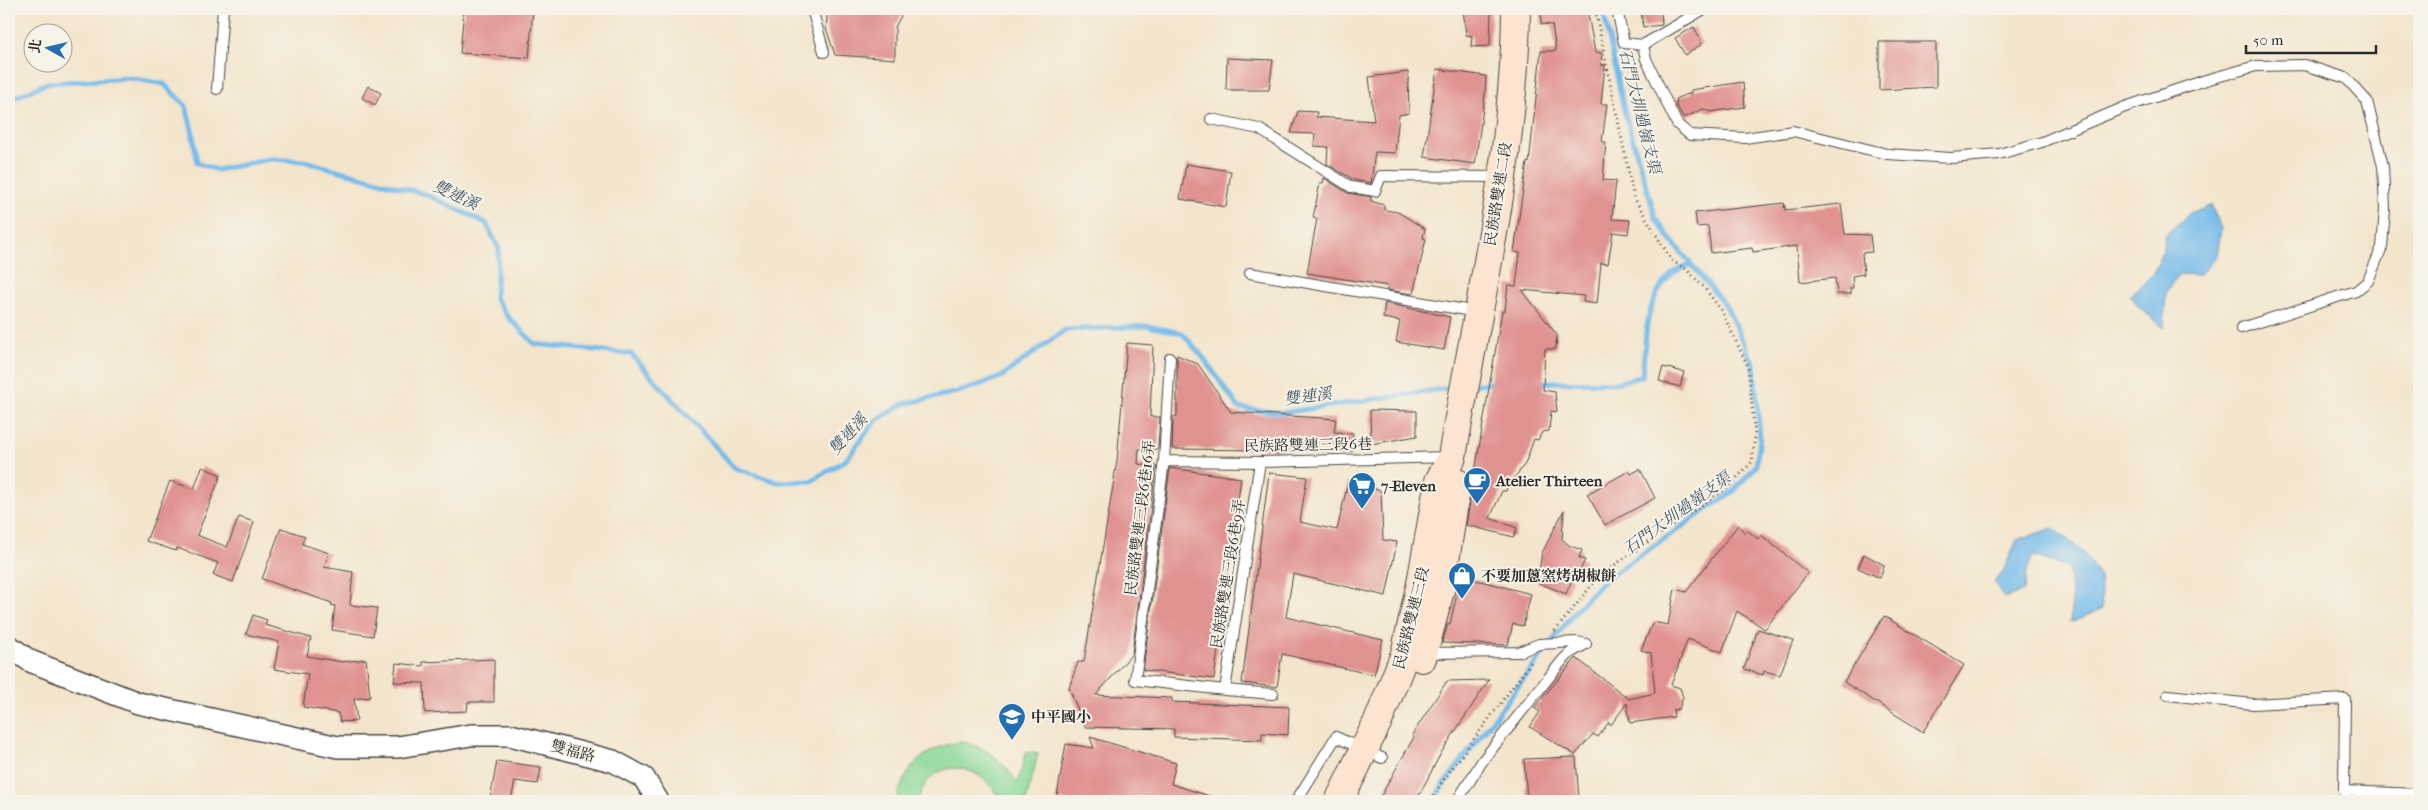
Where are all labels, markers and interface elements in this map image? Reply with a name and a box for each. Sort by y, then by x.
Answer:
north arrow [22,22,72,72]
scale bar [2246,22,2376,54]
text: 50 m [2253,31,2284,49]
text: 北 [26,38,45,54]
water label: 石門大圳過嶺支渠 [1615,47,1665,177]
street label: 民族路雙連二段 [1481,141,1515,247]
water label: 雙連溪 [430,176,484,215]
water label: 雙連溪 [1283,383,1335,408]
water label: 雙連溪 [825,408,872,458]
street label: 民族路雙連三段6巷 [1244,435,1372,455]
street label: 民族路雙連三段6巷16弄 [1122,439,1158,597]
cafe icon: Atelier Thirteen [1462,466,1492,505]
water label: 石門大圳過嶺支渠 [1620,467,1736,558]
supermarket icon: 7-Eleven [1347,471,1377,510]
place label: Atelier Thirteen [1495,472,1603,490]
place label: 7-Eleven [1380,477,1436,495]
street label: 民族路雙連三段6巷9弄 [1207,498,1249,650]
shop icon: 不要加蔥窯烤胡椒餅 [1447,561,1477,600]
street label: 民族路雙連三段 [1390,565,1432,671]
place label: 不要加蔥窯烤胡椒餅 [1481,567,1617,585]
school or university icon: 中平國小 [997,702,1027,741]
place label: 中平國小 [1031,708,1091,726]
street label: 雙福路 [549,736,597,766]

